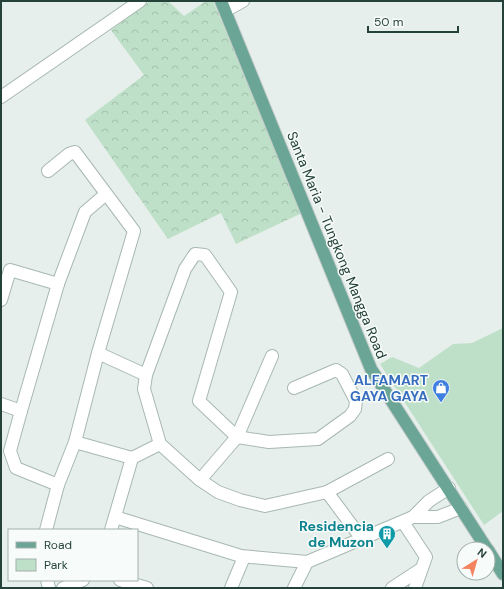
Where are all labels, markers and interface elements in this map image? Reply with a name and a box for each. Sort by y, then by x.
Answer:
scale bar [368,8,458,34]
text: 50 m [374,14,403,30]
street label: Santa Maria - Tungkong Mangga Road [283,129,391,361]
place label: ALFAMART GAYA GAYA [350,371,428,405]
shop icon: ALFAMART GAYA GAYA [431,378,451,403]
place label: Residencia de Muzon [299,517,374,551]
building icon: Residencia de Muzon [377,524,397,549]
legend [8,529,138,581]
text: Road [44,537,72,553]
north arrow [456,541,496,581]
text: N [475,545,489,561]
text: Park [44,557,68,573]

